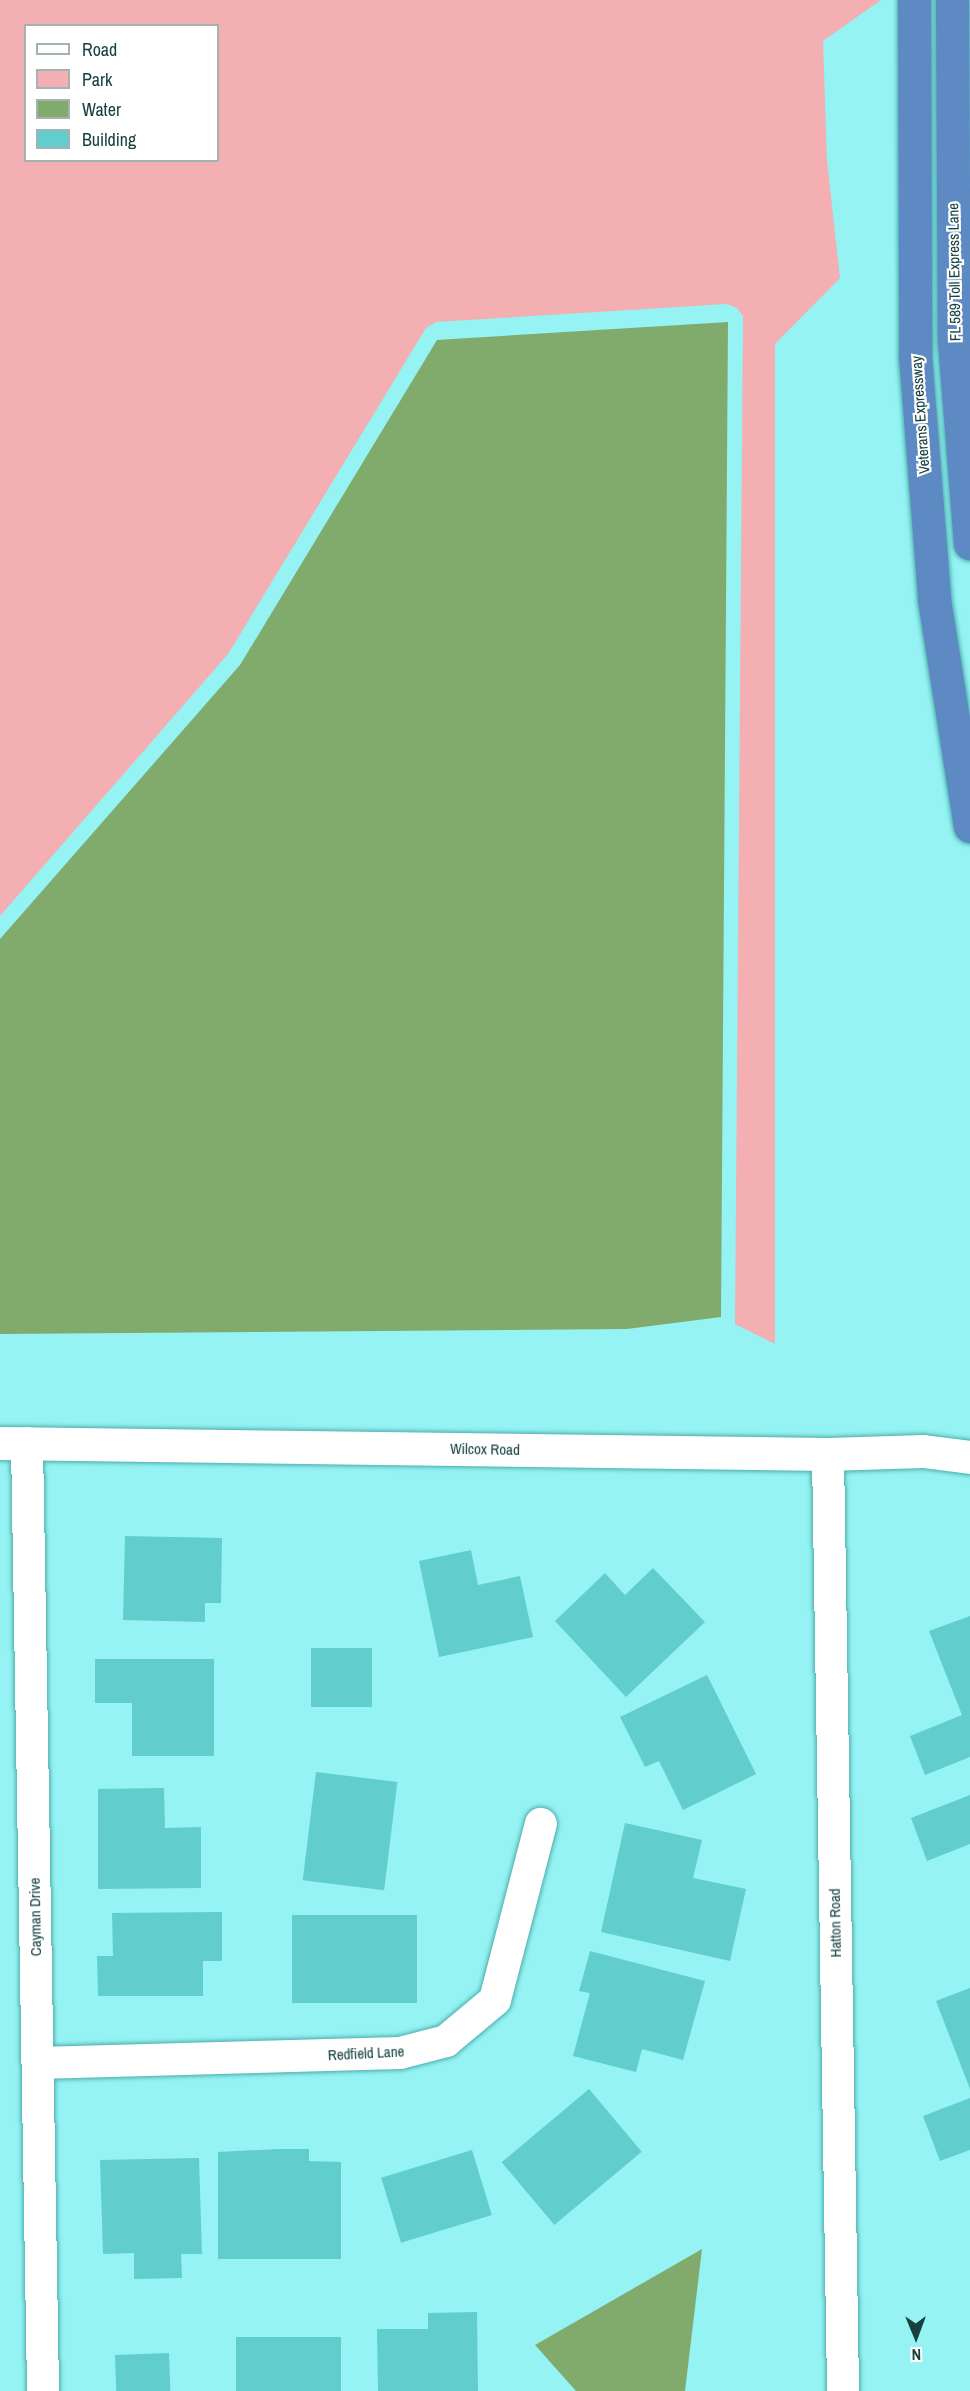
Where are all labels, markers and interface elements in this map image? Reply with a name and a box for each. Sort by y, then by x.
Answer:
legend [24,24,219,162]
text: Road [82,37,117,62]
text: Park [82,67,112,92]
text: Water [82,97,121,122]
text: Building [82,127,136,152]
street label: FL 589 Toll Express Lane [944,202,964,342]
street label: Veterans Expressway [907,355,933,475]
street label: Wilcox Road [450,1439,520,1459]
street label: Cayman Drive [25,1878,45,1956]
street label: Hatton Road [825,1888,845,1958]
street label: Redfield Lane [327,2042,405,2064]
north arrow [886,2307,946,2367]
text: N [911,2344,921,2366]

